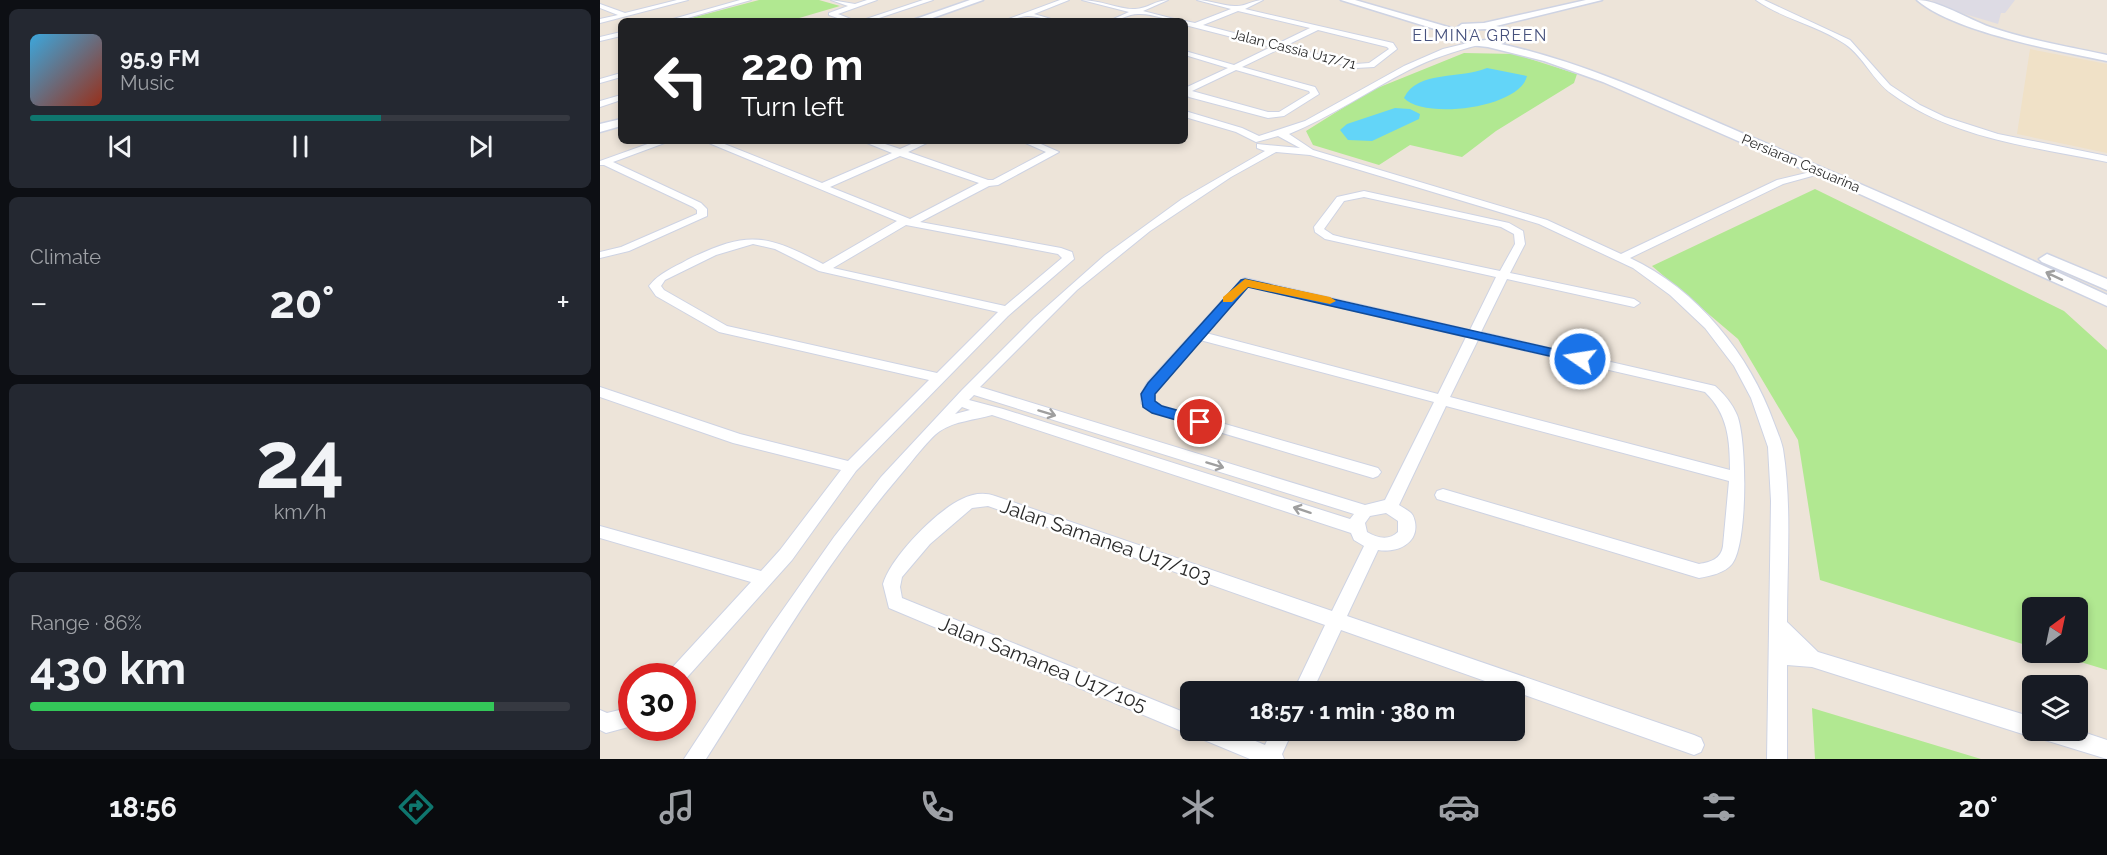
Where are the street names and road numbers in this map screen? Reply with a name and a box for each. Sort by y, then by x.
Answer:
street label: Jalan Cassia U17/71 [1230,26,1358,72]
street label: Persiaran Casuarina [1739,131,1863,195]
street label: Jalan Samanea U17/103 [997,494,1215,588]
street label: Jalan Samanea U17/105 [936,611,1150,717]

